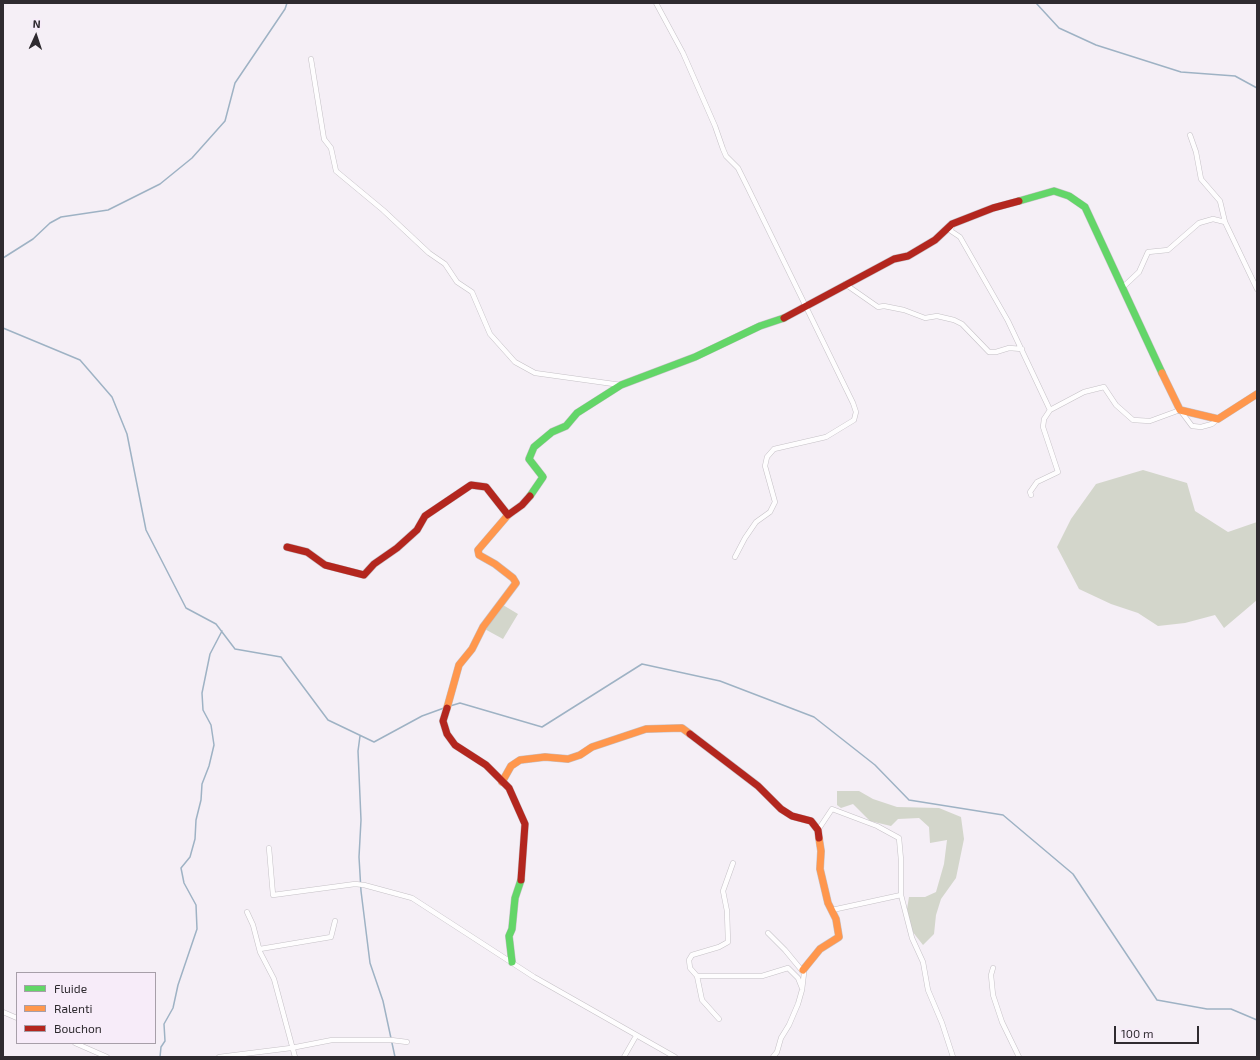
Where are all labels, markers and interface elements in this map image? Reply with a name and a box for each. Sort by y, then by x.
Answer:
north arrow [16,16,56,56]
text: N [32,17,41,30]
legend [16,972,156,1044]
text: Fluide [54,981,87,995]
text: Ralenti [54,1001,93,1015]
scale bar [1116,1018,1201,1044]
text: Bouchon [54,1021,102,1035]
text: 100 m [1121,1026,1153,1040]

